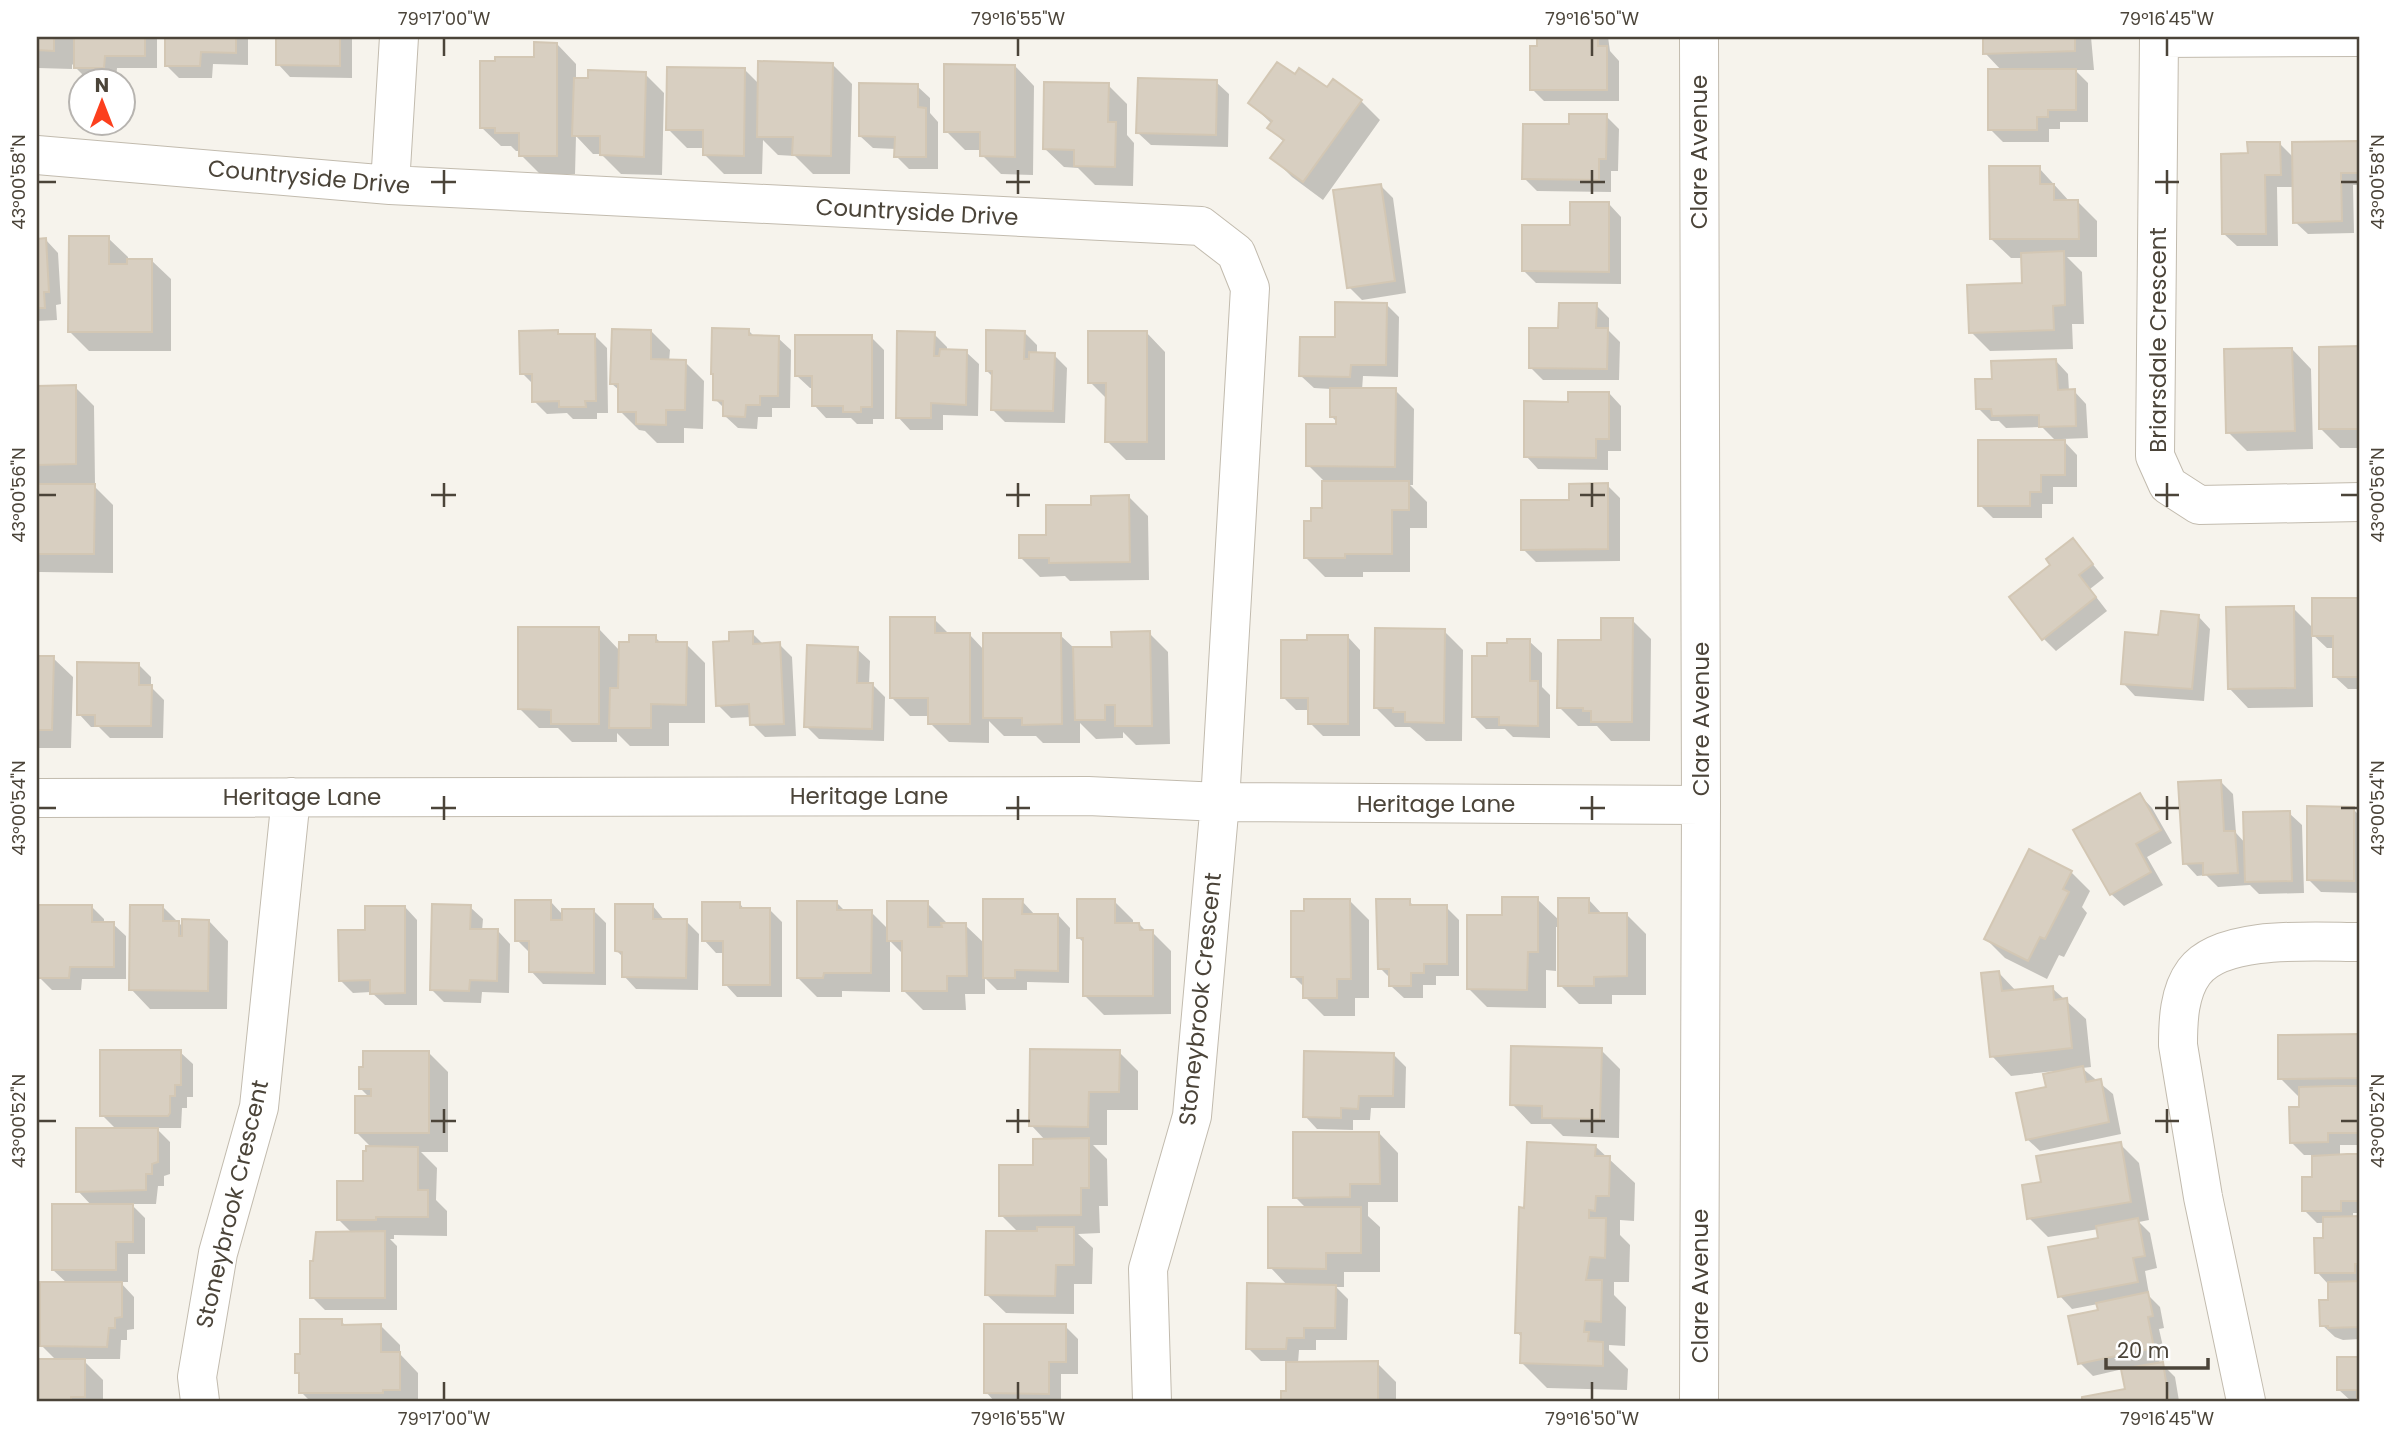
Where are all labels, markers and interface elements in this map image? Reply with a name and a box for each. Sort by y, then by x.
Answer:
text: 79°17'00"W [398,6,491,31]
text: 79°16'55"W [971,6,1065,31]
text: 79°16'50"W [1545,6,1639,31]
text: 79°16'45"W [2120,6,2214,31]
north arrow [66,66,136,136]
text: N [95,72,109,99]
street label: Clare Avenue [1683,75,1715,229]
text: 43°00'58"N [6,134,31,230]
text: 43°00'58"N [2365,134,2390,230]
street label: Countryside Drive [206,152,412,202]
street label: Countryside Drive [815,191,1019,233]
street label: Briarsdale Crescent [2142,227,2174,453]
text: 43°00'56"N [6,447,31,543]
text: 43°00'56"N [2365,447,2390,543]
street label: Clare Avenue [1685,642,1717,796]
text: 43°00'54"N [6,760,31,856]
text: 43°00'54"N [2365,760,2390,856]
street label: Heritage Lane [790,780,948,812]
street label: Heritage Lane [223,781,381,813]
street label: Heritage Lane [1357,788,1515,820]
street label: Stoneybrook Crescent [1171,871,1229,1127]
text: 43°00'52"N [6,1074,31,1168]
text: 43°00'52"N [2365,1074,2390,1168]
street label: Stoneybrook Crescent [188,1077,276,1331]
street label: Clare Avenue [1684,1209,1716,1363]
scale bar [2106,1326,2208,1370]
text: 20 m [2117,1336,2170,1365]
text: 79°17'00"W [398,1406,491,1431]
text: 79°16'55"W [971,1406,1065,1431]
text: 79°16'50"W [1545,1406,1639,1431]
text: 79°16'45"W [2120,1406,2214,1431]

